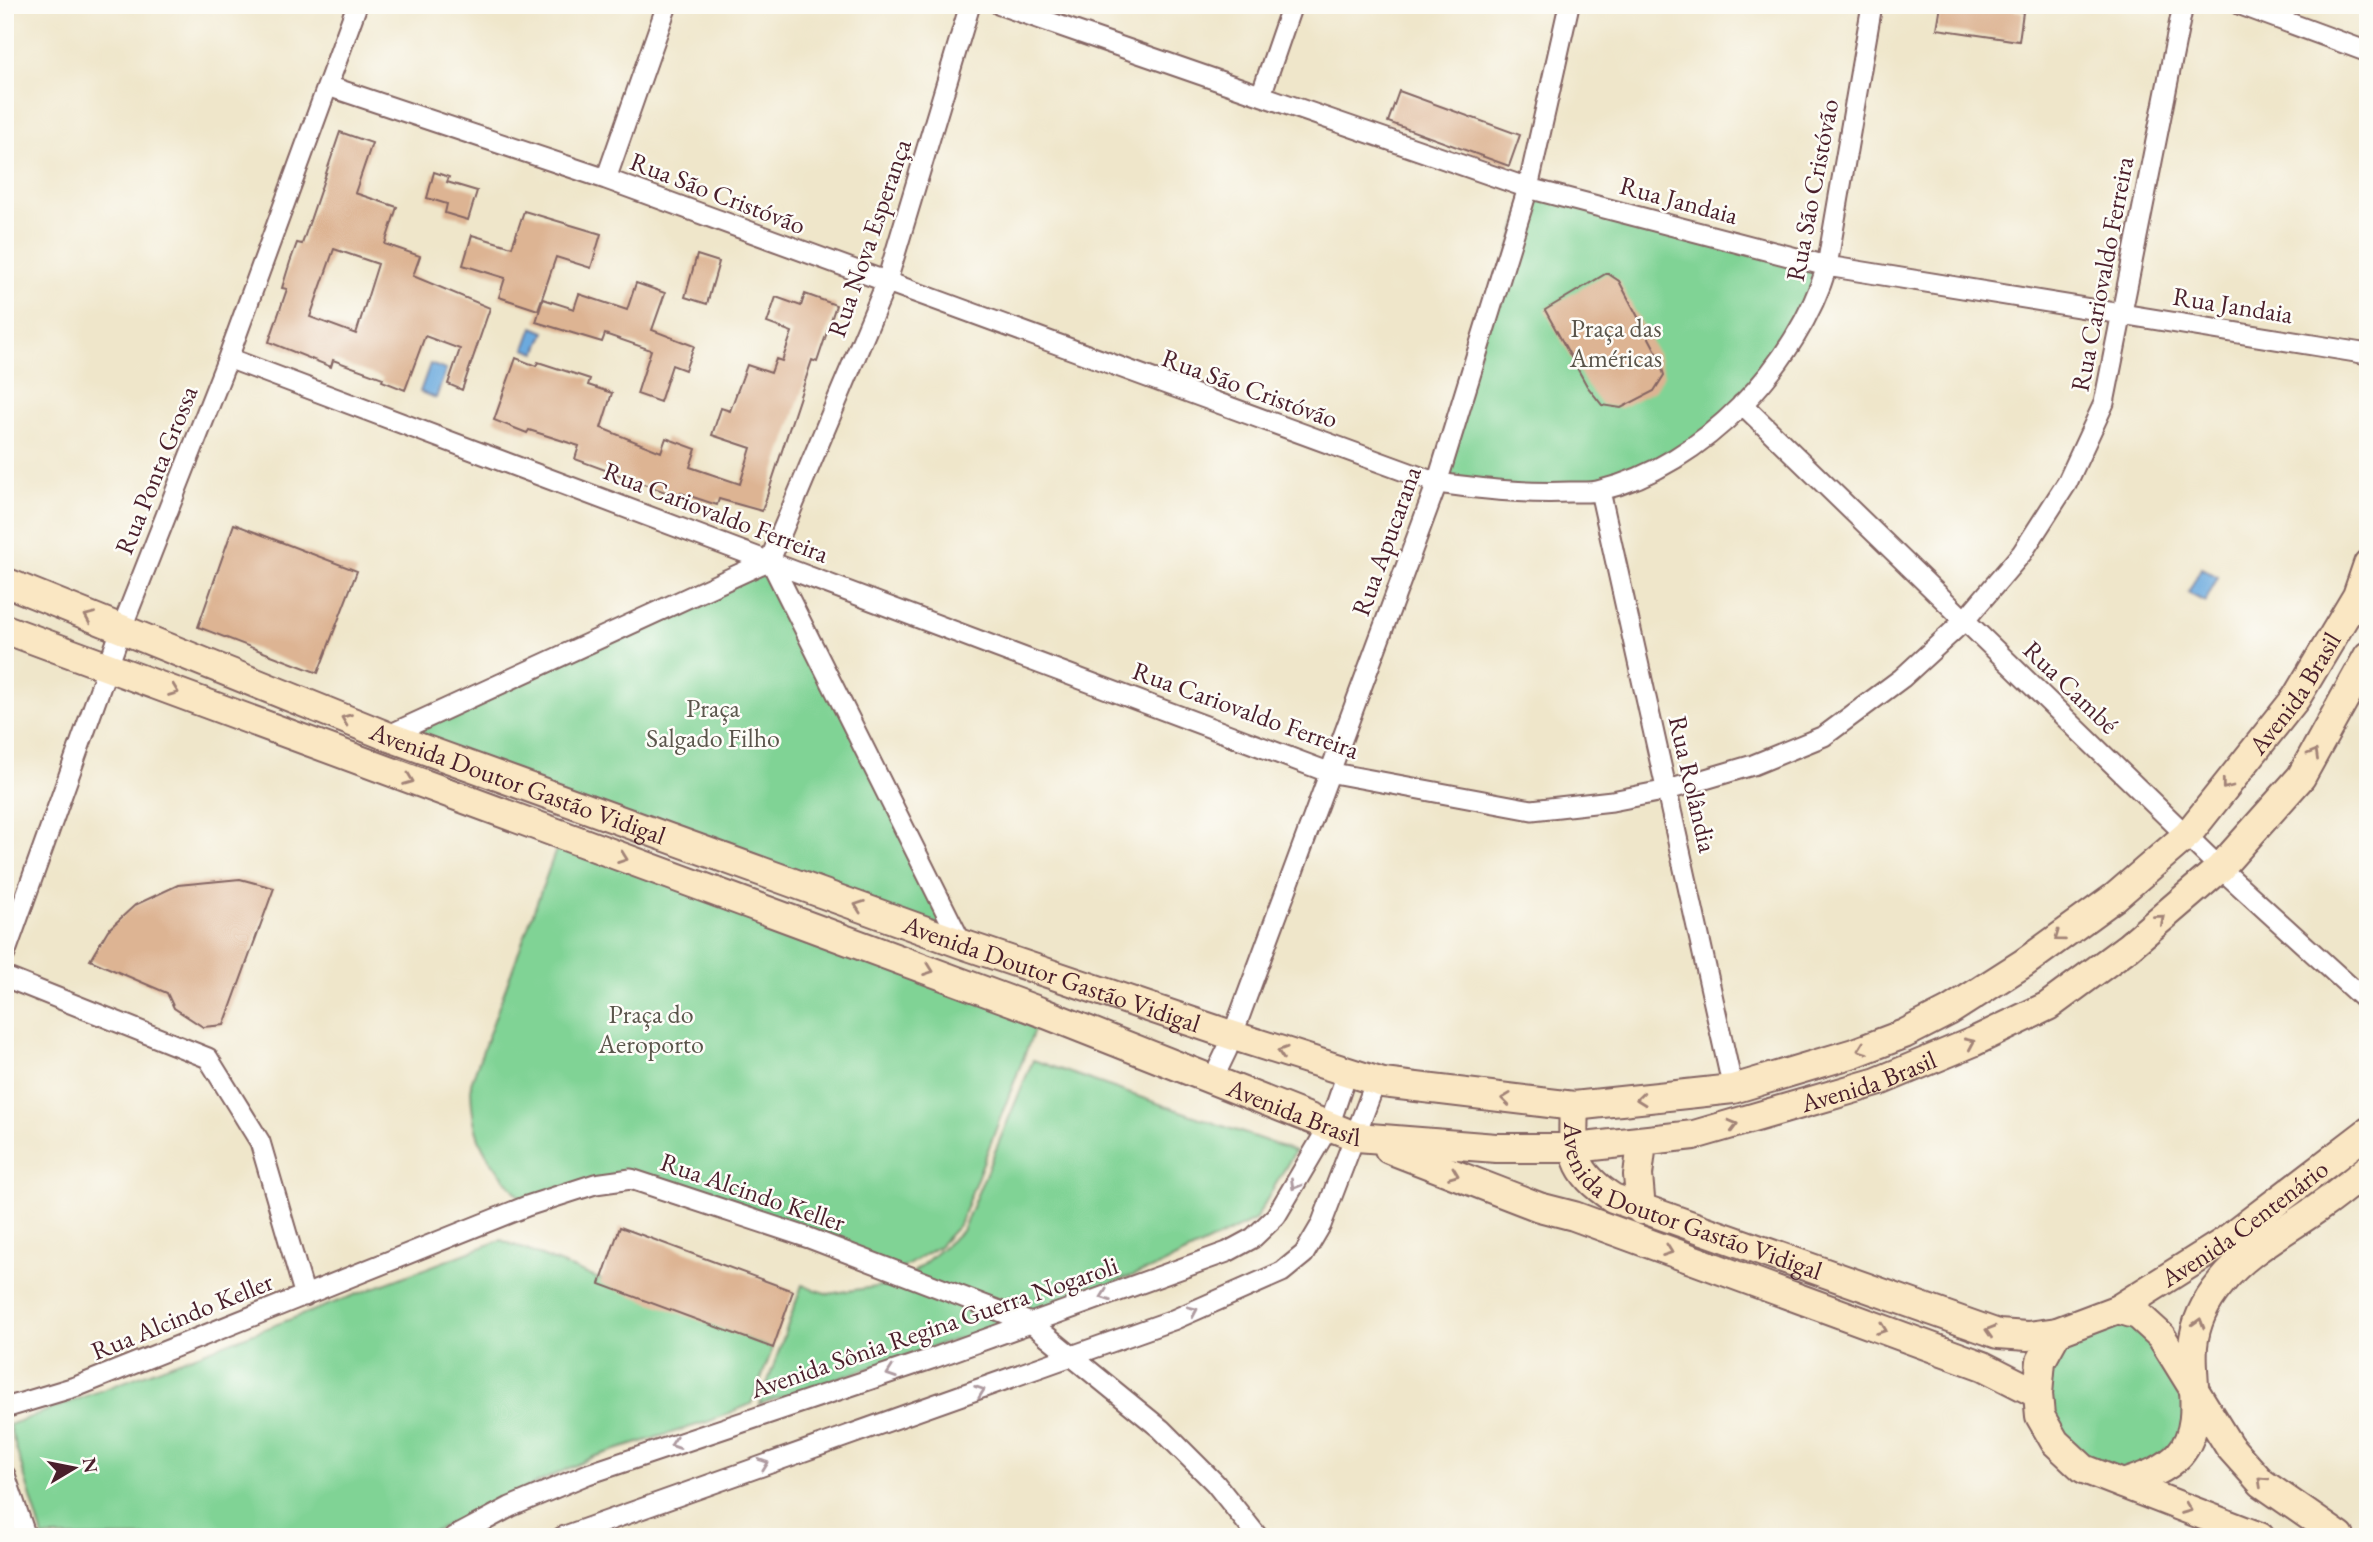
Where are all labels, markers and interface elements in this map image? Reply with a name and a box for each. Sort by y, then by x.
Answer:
street label: Rua São Cristóvão [1778,96,1846,284]
street label: Rua Nova Esperança [819,134,919,342]
street label: Rua São Cristóvão [625,144,811,242]
street label: Rua Cariovaldo Ferreira [2063,153,2142,394]
street label: Rua Jandaia [1616,168,1742,232]
street label: Rua Jandaia [2171,279,2296,331]
park label: Praça das Américas [1569,311,1662,375]
street label: Rua São Cristóvão [1157,340,1343,436]
street label: Rua Ponta Grossa [107,380,205,559]
street label: Rua Cariovaldo Ferreira [599,453,834,571]
street label: Rua Apucarana [1343,461,1429,620]
one-way arrow [84,611,96,625]
street label: Avenida Brasil [2240,626,2348,762]
street label: Rua Cambé [2016,633,2126,741]
street label: Rua Cariovaldo Ferreira [1128,653,1365,767]
one-way arrow [167,683,179,697]
park label: Praça Salgado Filho [646,691,780,755]
street label: Rua Rolândia [1661,712,1725,856]
one-way arrow [340,714,352,728]
street label: Avenida Doutor Gastão Vidigal [364,714,670,852]
one-way arrow [2306,748,2319,761]
one-way arrow [403,771,415,785]
one-way arrow [2222,778,2235,790]
one-way arrow [616,850,628,864]
one-way arrow [854,900,866,914]
street label: Avenida Doutor Gastão Vidigal [897,907,1205,1040]
one-way arrow [2152,915,2165,927]
one-way arrow [2054,929,2067,941]
one-way arrow [922,962,934,976]
park label: Praça do Aeroporto [597,997,704,1061]
one-way arrow [1963,1037,1976,1051]
one-way arrow [1857,1041,1869,1055]
street label: Avenida Brasil [1796,1042,1941,1120]
one-way arrow [1277,1046,1289,1060]
street label: Avenida Brasil [1221,1070,1362,1154]
one-way arrow [1500,1091,1512,1106]
one-way arrow [1635,1091,1646,1106]
one-way arrow [1726,1119,1738,1133]
street label: Avenida Doutor Gastão Vidigal [1556,1121,1827,1288]
street label: Rua Alcindo Keller [656,1144,850,1240]
street label: Avenida Centenário [2153,1152,2335,1295]
one-way arrow [1447,1166,1460,1180]
one-way arrow [1290,1177,1303,1190]
one-way arrow [1661,1243,1673,1257]
street label: Avenida Sônia Regina Guerra Nogaroli [745,1248,1122,1406]
street label: Rua Alcindo Keller [86,1264,278,1368]
one-way arrow [1099,1288,1111,1302]
one-way arrow [1186,1305,1198,1319]
one-way arrow [2190,1318,2205,1330]
one-way arrow [1875,1321,1887,1335]
one-way arrow [1984,1324,1996,1339]
one-way arrow [885,1365,898,1379]
one-way arrow [973,1385,985,1399]
north arrow [38,1434,108,1504]
one-way arrow [669,1436,681,1451]
text: N [77,1455,104,1475]
one-way arrow [758,1458,770,1472]
one-way arrow [2257,1477,2270,1490]
one-way arrow [2180,1500,2192,1514]

